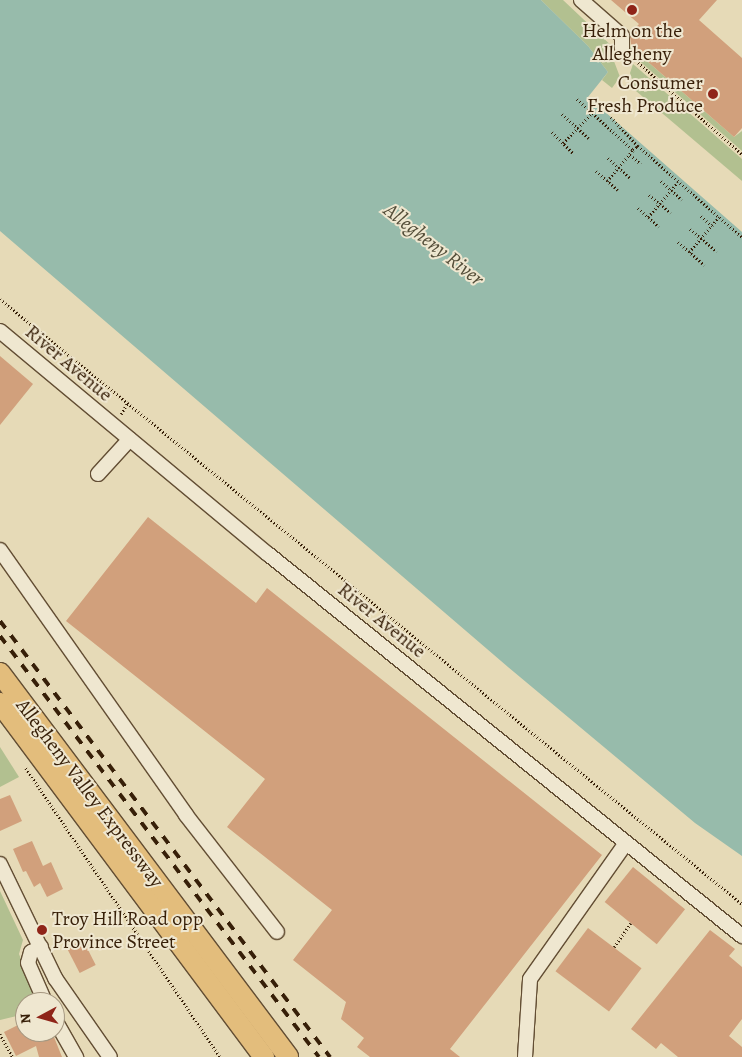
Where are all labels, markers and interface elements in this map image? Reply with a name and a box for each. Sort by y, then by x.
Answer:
marker: Helm on the Allegheny [626,4,638,16]
place label: Helm on the Allegheny [582,18,682,65]
place label: Consumer Fresh Produce [587,70,703,117]
marker: Consumer Fresh Produce [707,88,719,100]
water label: Allegheny River [379,197,489,291]
street label: River Avenue [21,320,117,406]
street label: River Avenue [333,577,431,663]
street label: Allegheny Valley Expressway [11,694,169,892]
place label: Troy Hill Road opp Province Street [52,906,203,953]
marker: Troy Hill Road opp Province Street [36,924,48,936]
north arrow [15,992,65,1042]
text: N [16,1012,36,1025]

